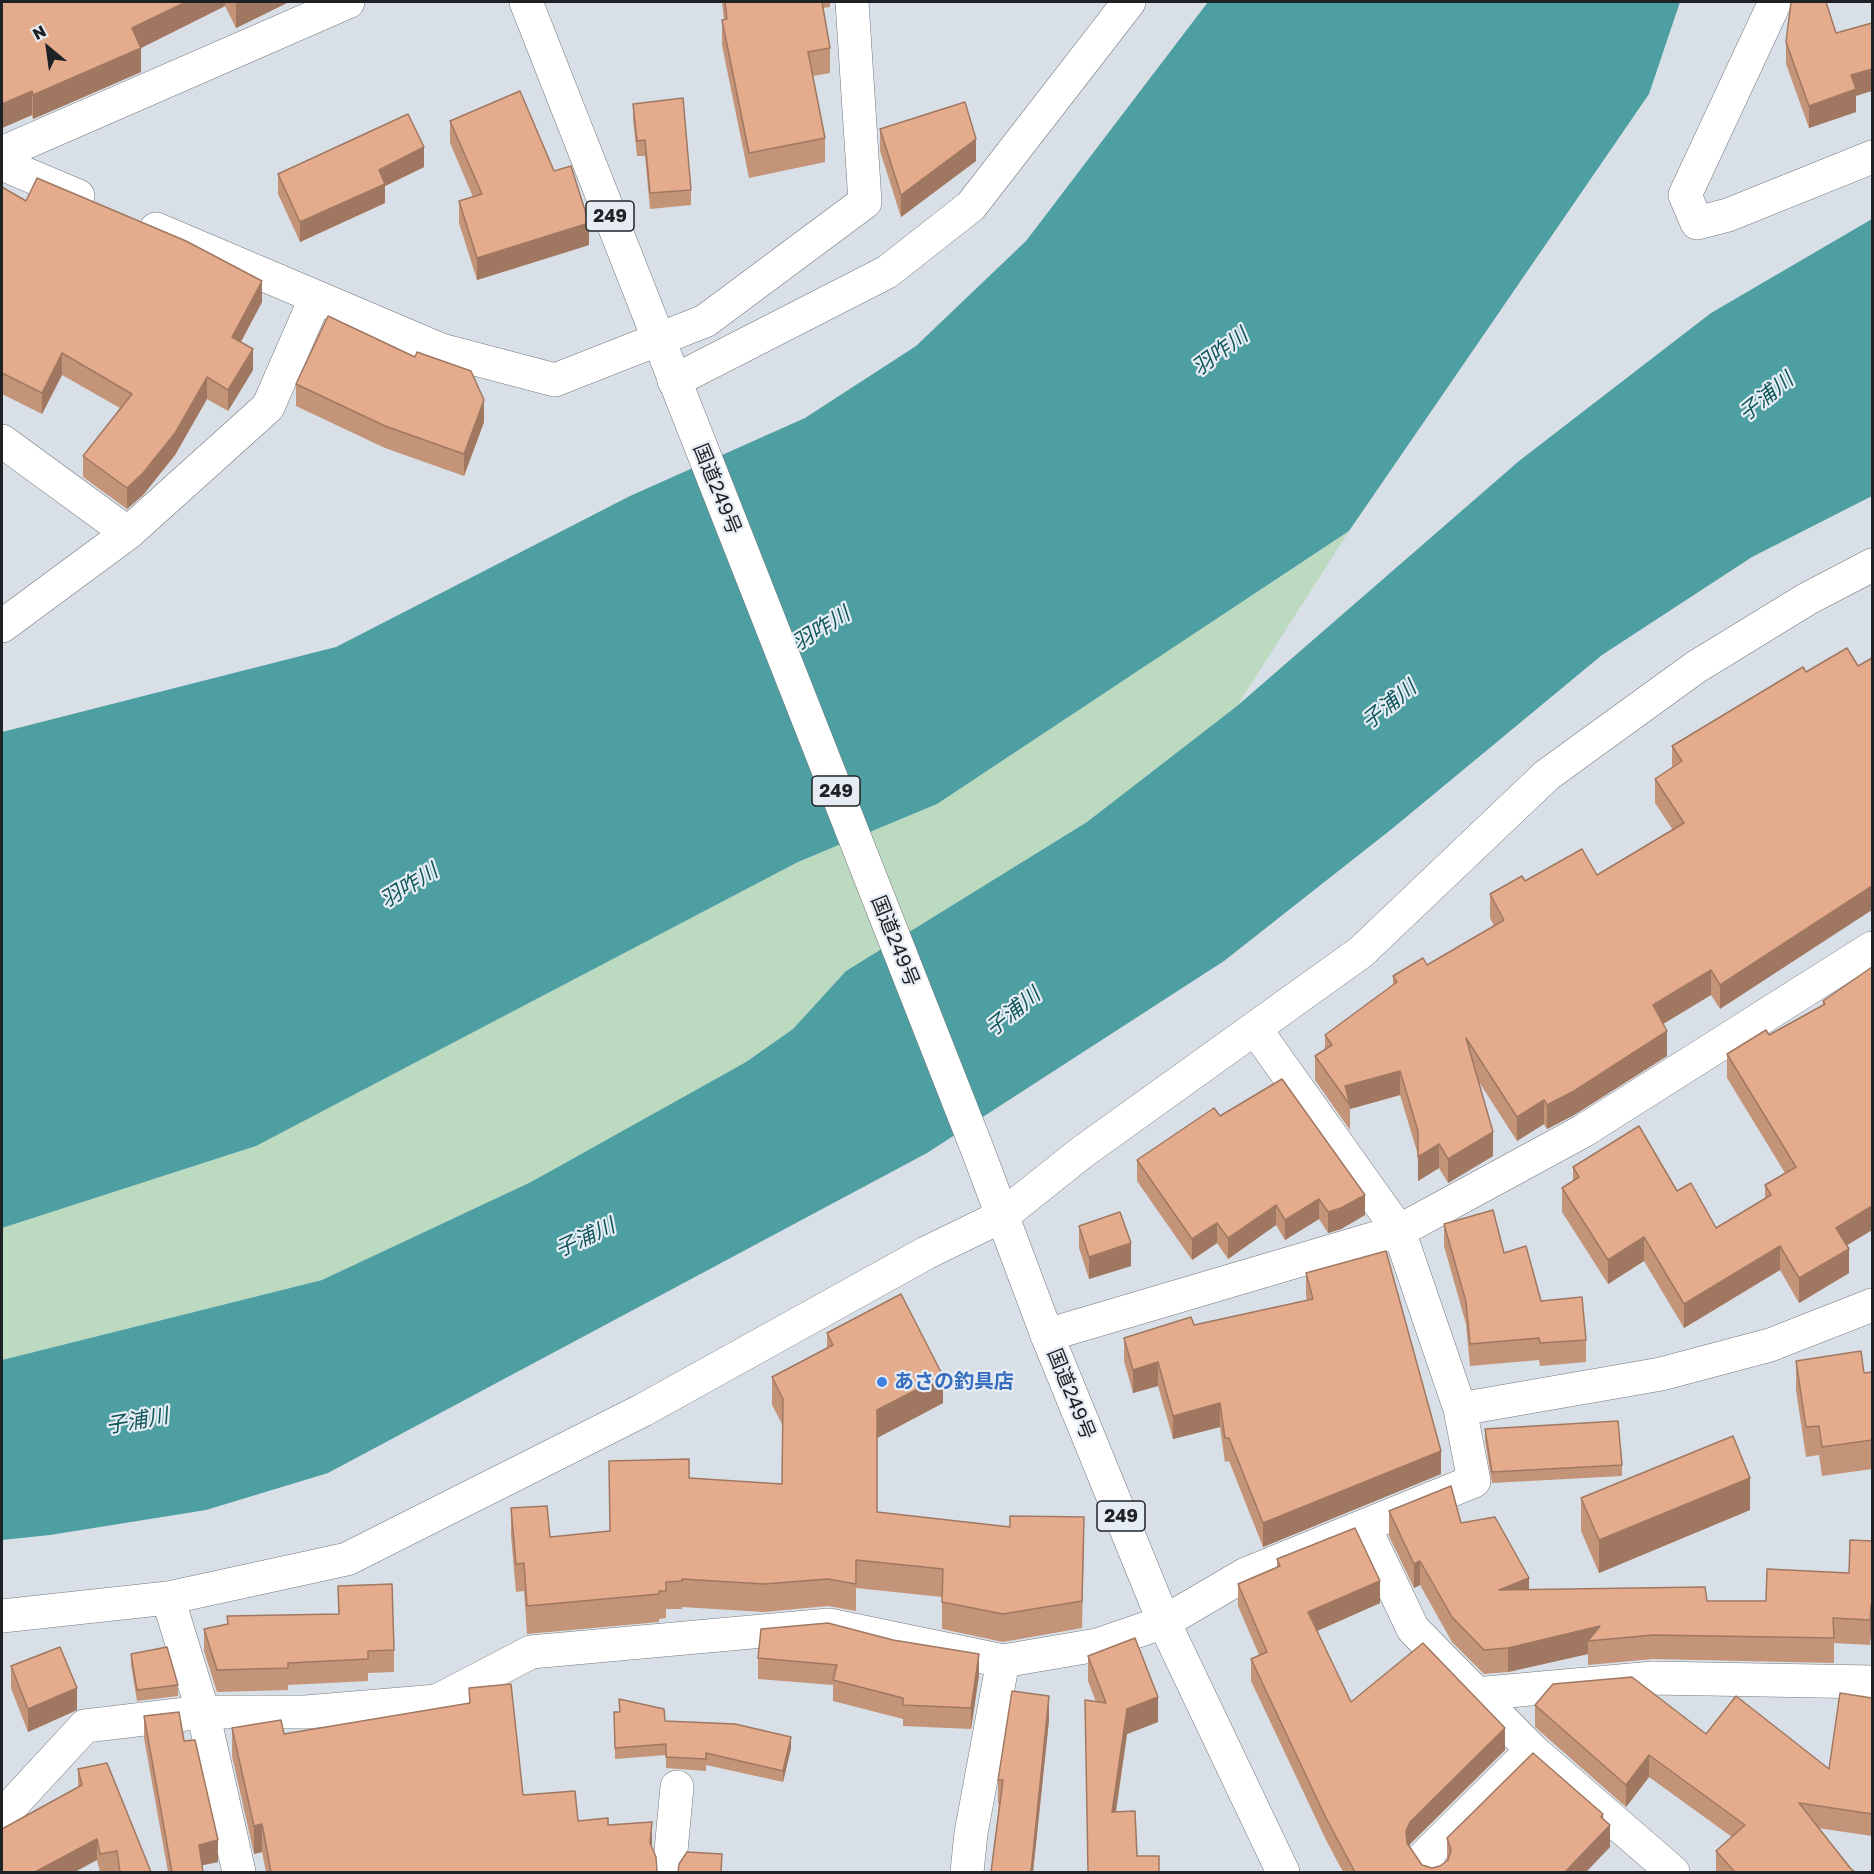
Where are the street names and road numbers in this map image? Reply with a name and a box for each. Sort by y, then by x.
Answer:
road number: 249 [586,201,634,231]
street label: 国道249号 [688,440,746,538]
road number: 249 [812,776,860,806]
street label: 国道249号 [866,892,924,990]
street label: 国道249号 [1042,1345,1100,1443]
road number: 249 [1097,1501,1145,1531]

